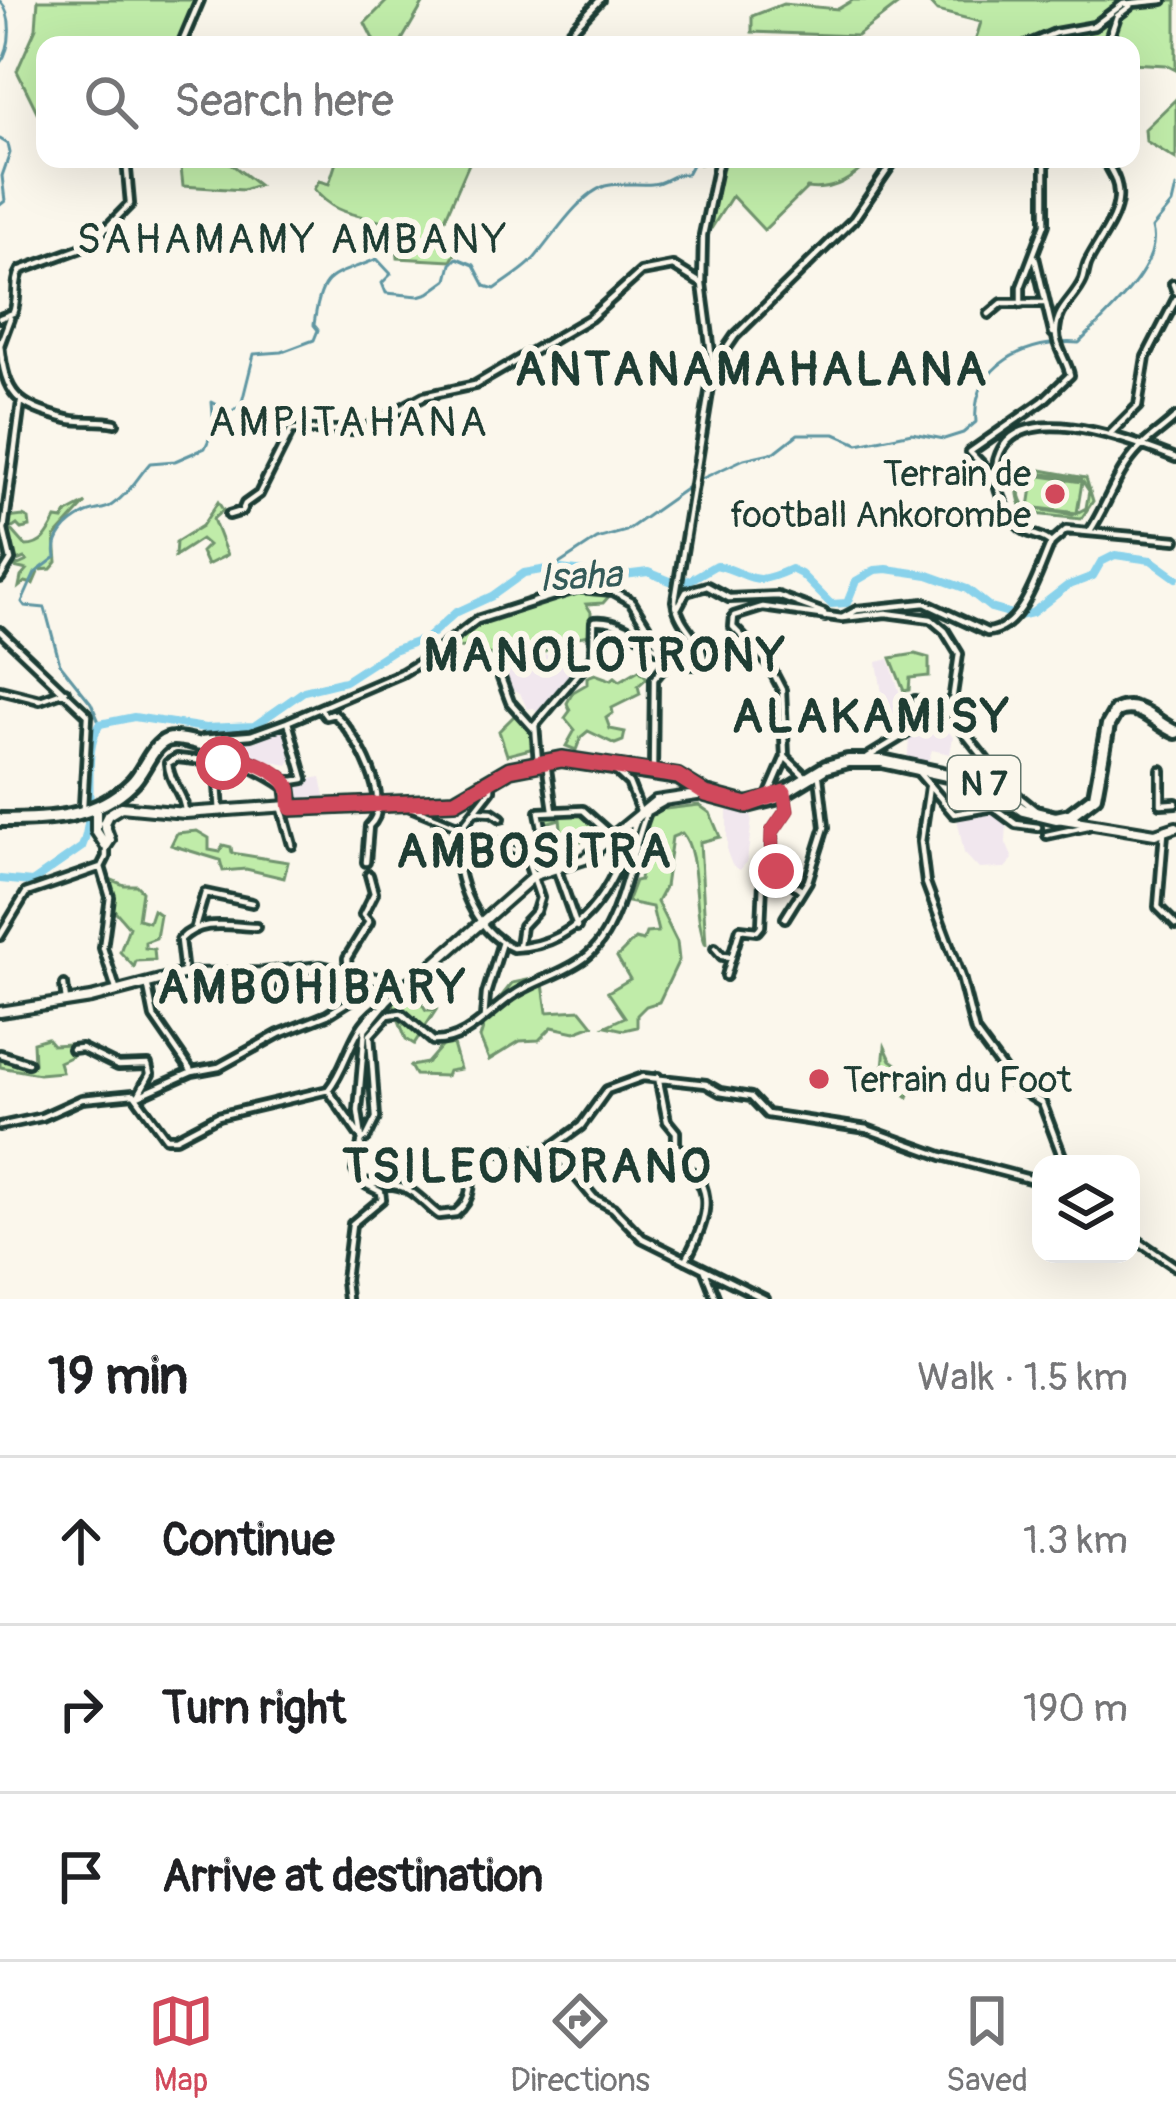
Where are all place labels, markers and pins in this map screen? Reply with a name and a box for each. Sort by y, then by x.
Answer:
place label: Terrain de football Ankorombe [730,452,1031,538]
marker: Terrain de football Ankorombe [1042,481,1068,507]
place label: Terrain du Foot [843,1058,1072,1103]
marker: Terrain du Foot [806,1066,832,1092]

